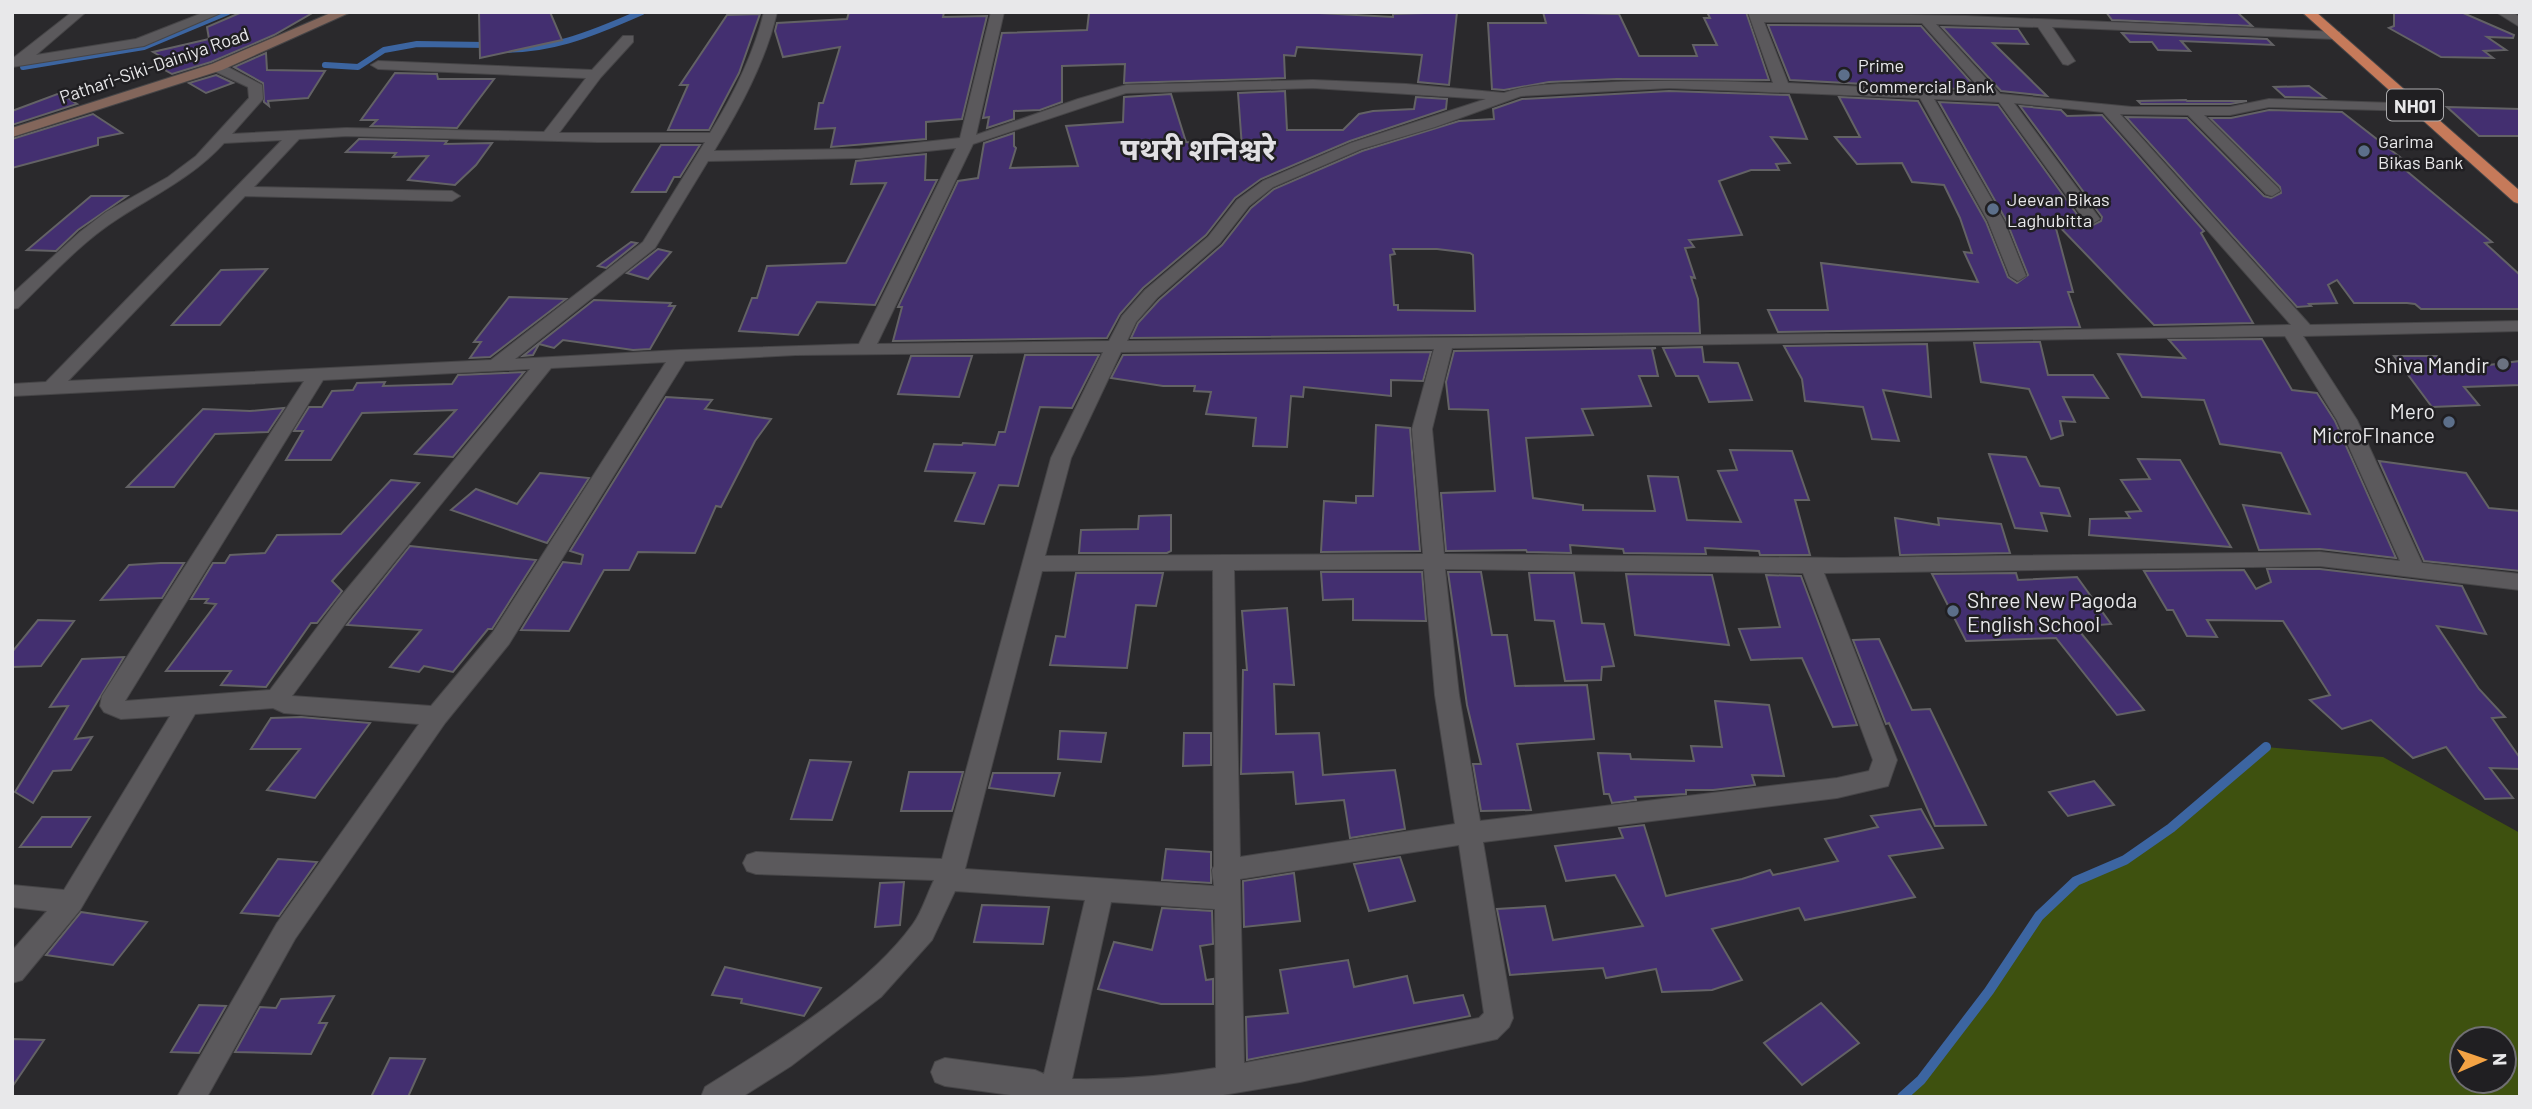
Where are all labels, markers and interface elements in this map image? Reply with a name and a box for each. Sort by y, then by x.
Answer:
street label: Pathari-Siki-Dainiya Road [56,22,252,108]
place label: Prime Commercial Bank [1858,54,1994,97]
marker: Prime Commercial Bank [1836,67,1852,83]
road number: NH01 [2387,90,2443,120]
district label: पथरी शनिश्चरे [1121,130,1276,166]
place label: Garima Bikas Bank [2378,130,2463,173]
marker: Garima Bikas Bank [2356,143,2372,159]
place label: Jeevan Bikas Laghubitta [2007,188,2110,231]
marker: Jeevan Bikas Laghubitta [1985,201,2001,217]
place label: Shiva Mandir [2374,352,2489,377]
marker: Shiva Mandir [2495,356,2511,372]
place label: Mero MicroFInance [2312,398,2435,447]
marker: Mero MicroFInance [2441,414,2457,430]
place label: Shree New Pagoda English School [1967,587,2137,636]
marker: Shree New Pagoda English School [1945,603,1961,619]
north arrow [2448,1025,2518,1095]
text: N [2489,1053,2512,1066]

